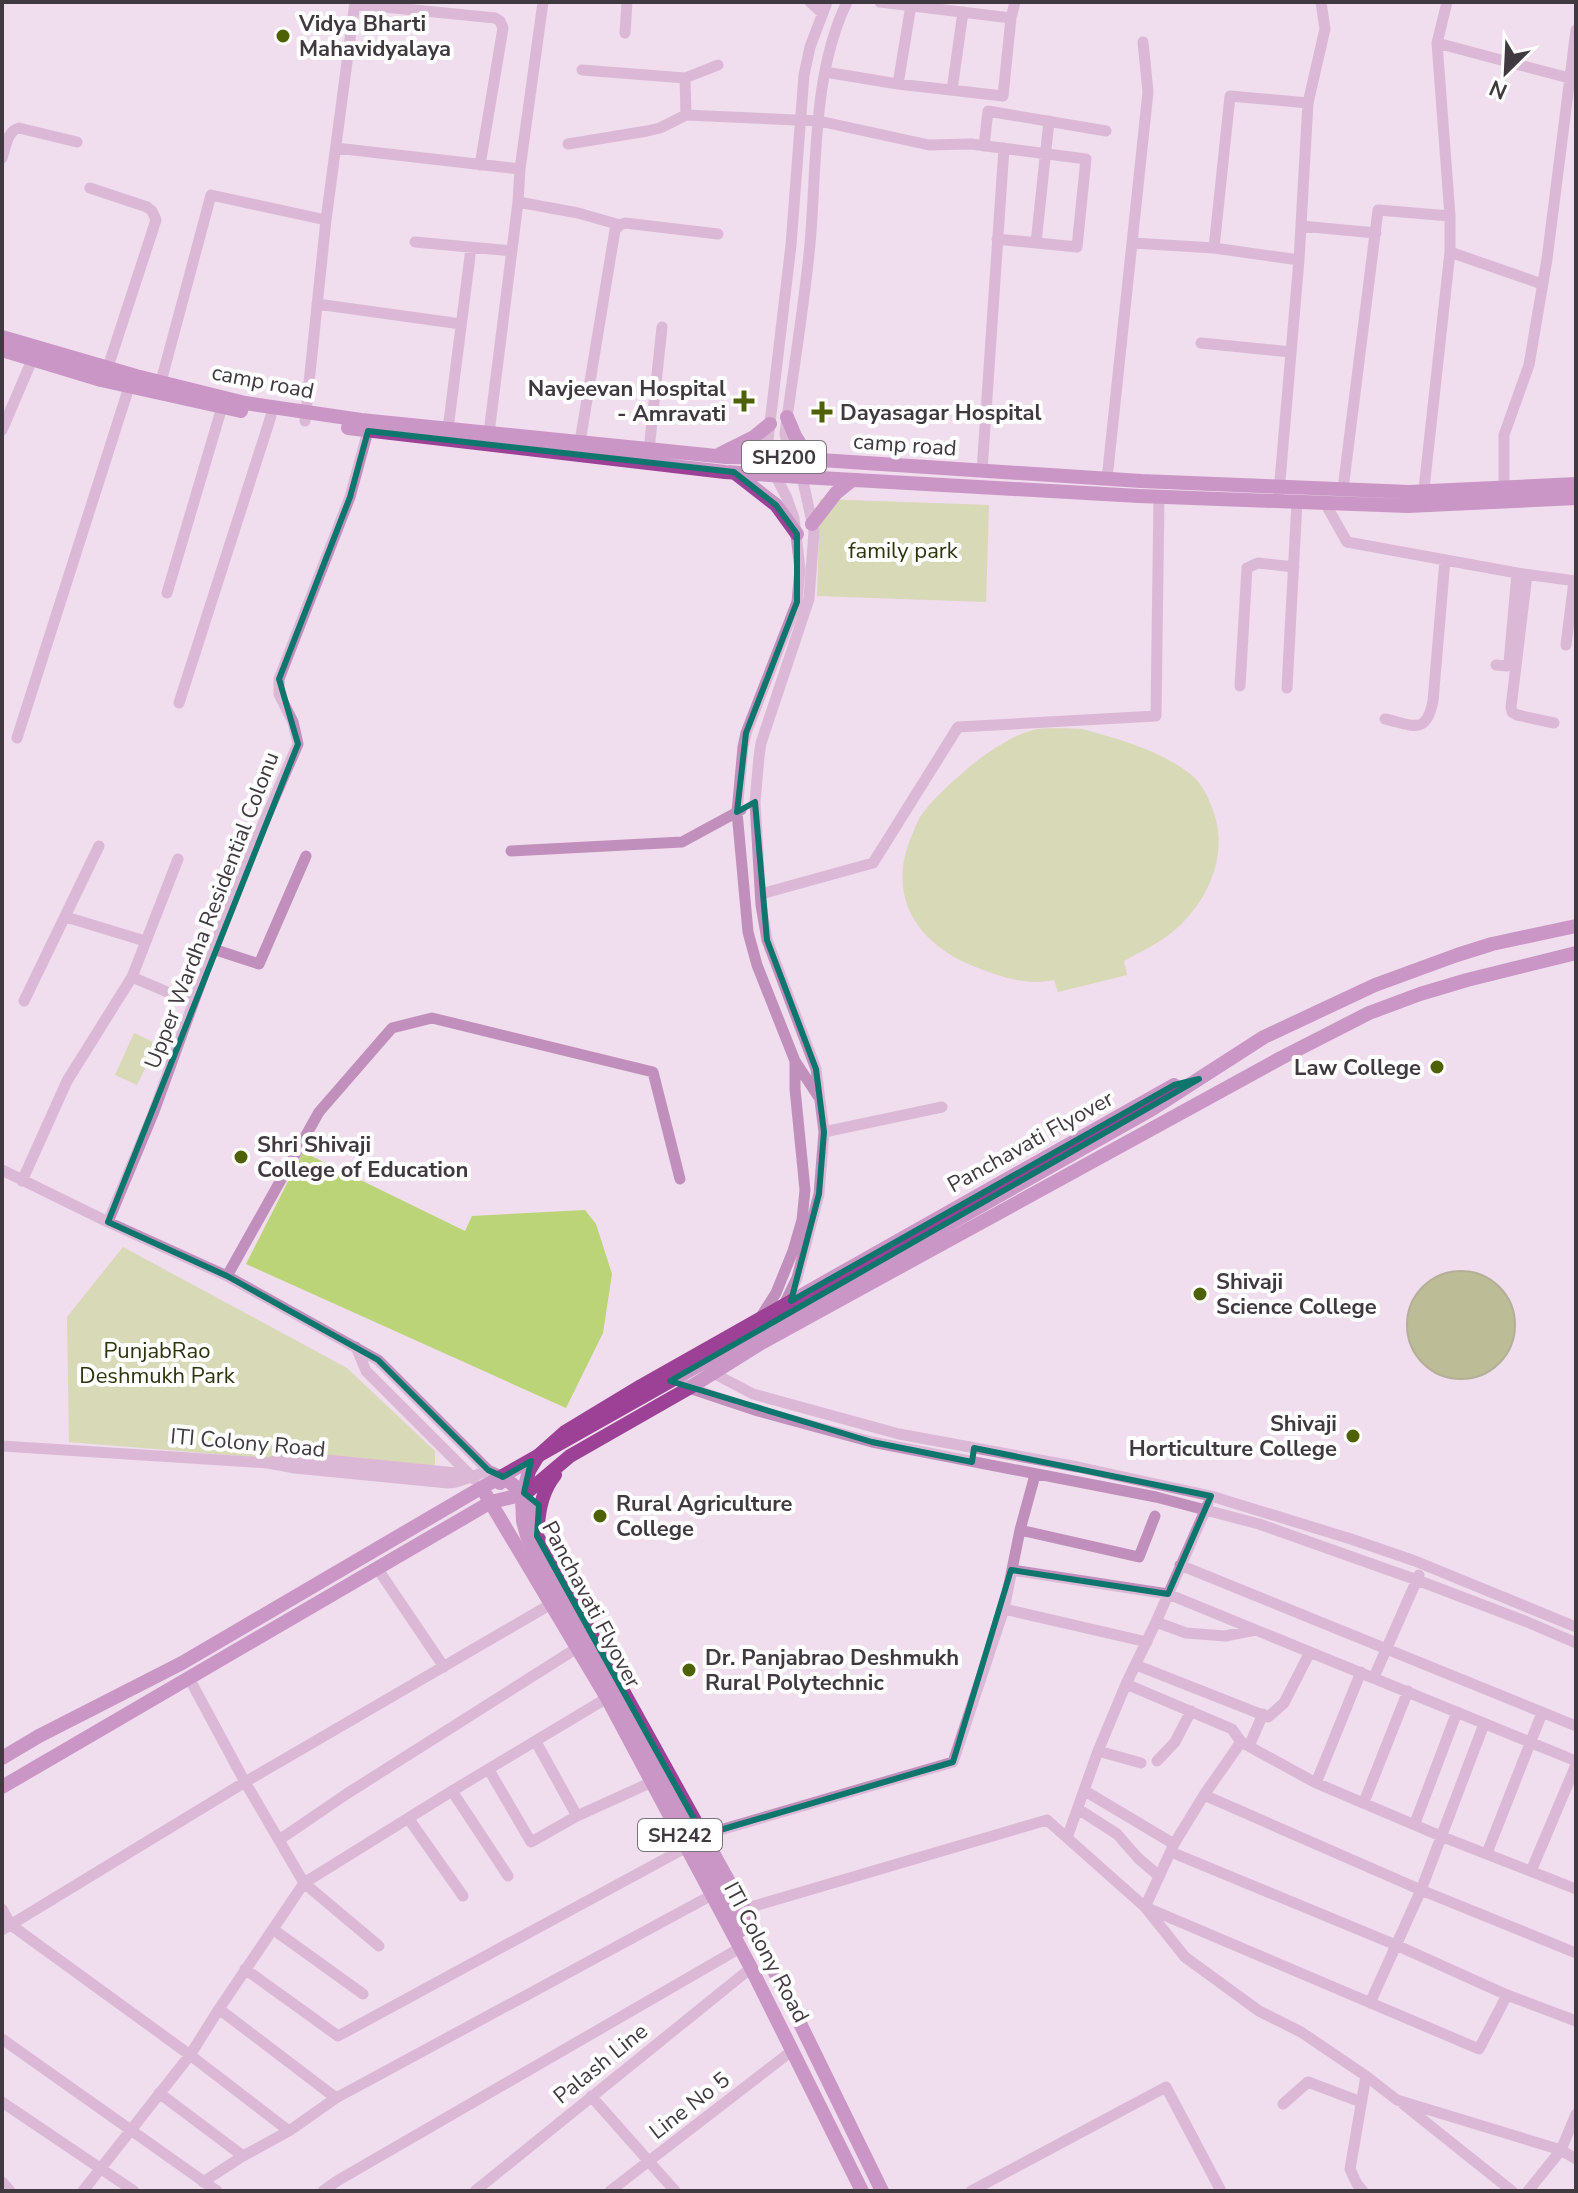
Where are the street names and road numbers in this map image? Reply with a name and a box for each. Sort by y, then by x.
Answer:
street label: camp road [209,357,316,407]
street label: camp road [852,426,958,464]
road number: SH200 [742,441,826,473]
street label: Upper Wardha Residential Colonu [138,748,286,1073]
street label: Panchavati Flyover [942,1084,1119,1200]
street label: ITI Colony Road [169,1421,327,1465]
street label: Panchavati Flyover [534,1516,648,1693]
road number: SH242 [638,1819,722,1851]
street label: ITI Colony Road [716,1877,816,2028]
street label: Palash Line [547,2016,654,2111]
street label: Line No 5 [643,2065,736,2147]

